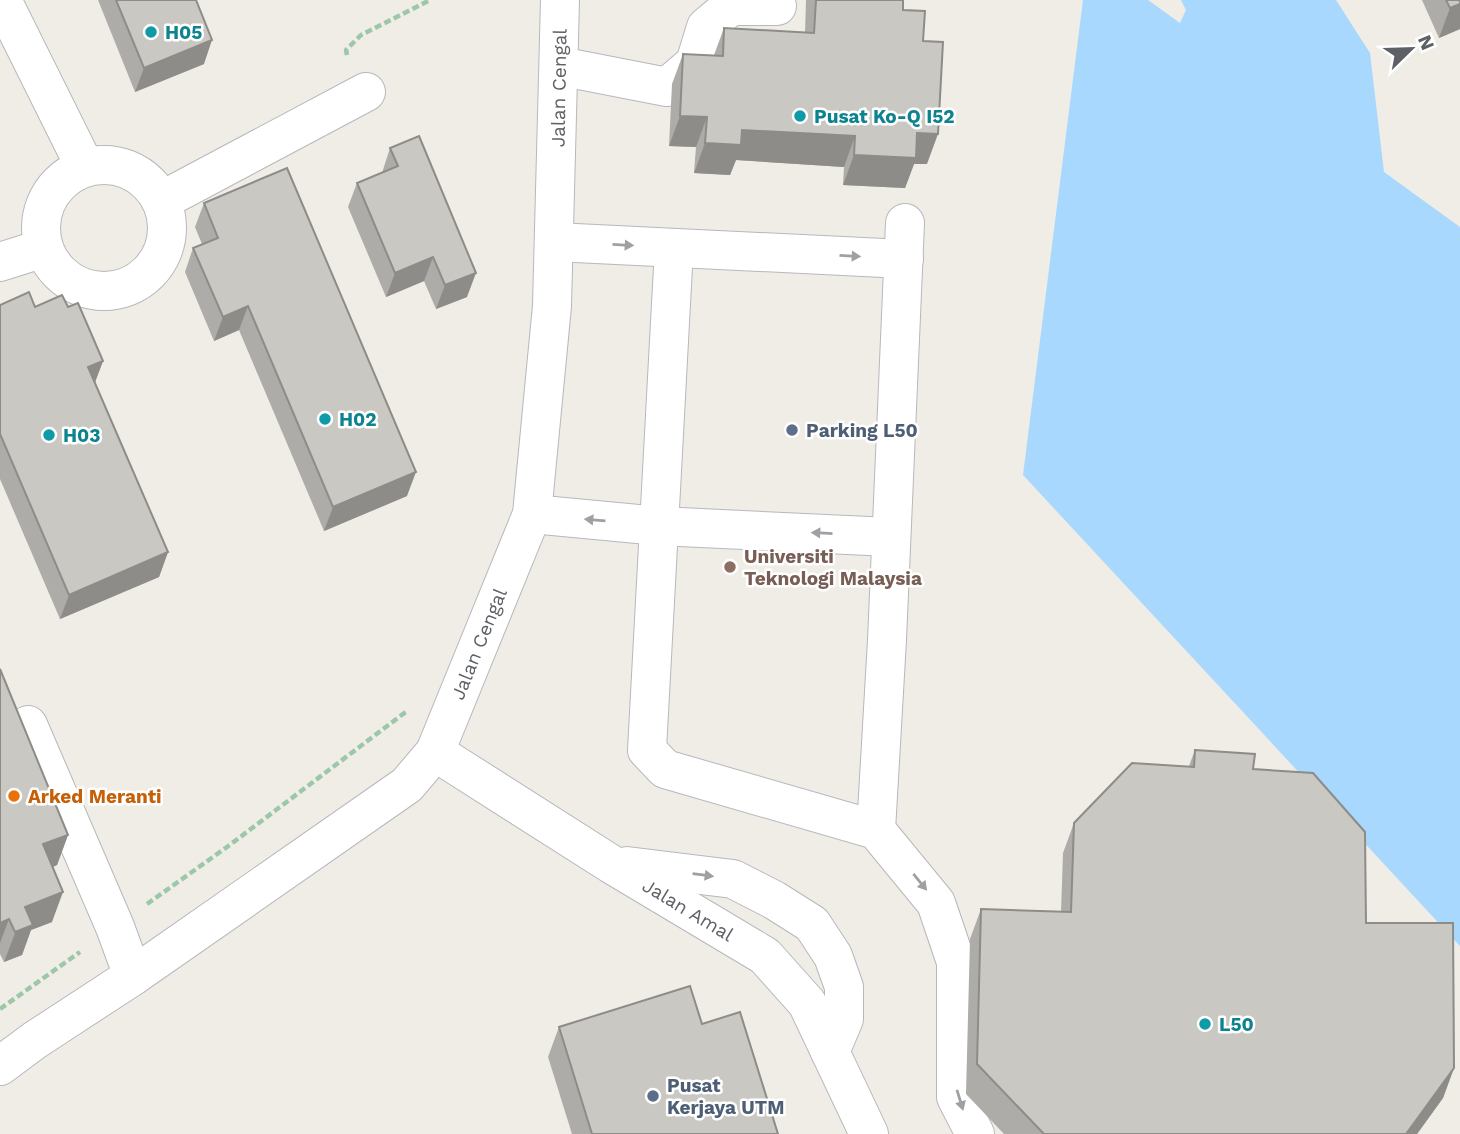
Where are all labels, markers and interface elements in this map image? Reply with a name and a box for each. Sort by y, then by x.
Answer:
north arrow [1376,14,1446,84]
place label: H05 [165,21,202,44]
marker: H05 [143,24,159,40]
street label: Jalan Cengal [546,28,572,147]
text: N [1413,32,1440,54]
place label: Pusat Ko-Q I52 [814,105,955,128]
marker: Pusat Ko-Q I52 [792,108,808,124]
one-way arrow [612,240,634,251]
one-way arrow [839,251,861,262]
place label: H02 [339,408,377,431]
marker: H02 [317,411,333,427]
place label: Parking L50 [806,419,918,442]
marker: Parking L50 [784,422,800,438]
place label: H03 [63,424,100,447]
marker: H03 [41,427,57,443]
one-way arrow [584,514,606,525]
one-way arrow [811,528,833,539]
place label: Universiti Teknologi Malaysia [744,545,922,590]
marker: Universiti Teknologi Malaysia [722,559,738,575]
street label: Jalan Cengal [446,585,512,703]
place label: Arked Meranti [28,785,162,808]
marker: Arked Meranti [6,788,22,804]
one-way arrow [692,869,714,880]
one-way arrow [912,873,927,891]
street label: Jalan Amal [638,874,738,946]
place label: L50 [1219,1013,1254,1036]
marker: L50 [1197,1016,1213,1032]
place label: Pusat Kerjaya UTM [667,1074,784,1119]
marker: Pusat Kerjaya UTM [645,1088,661,1104]
one-way arrow [955,1089,966,1110]

